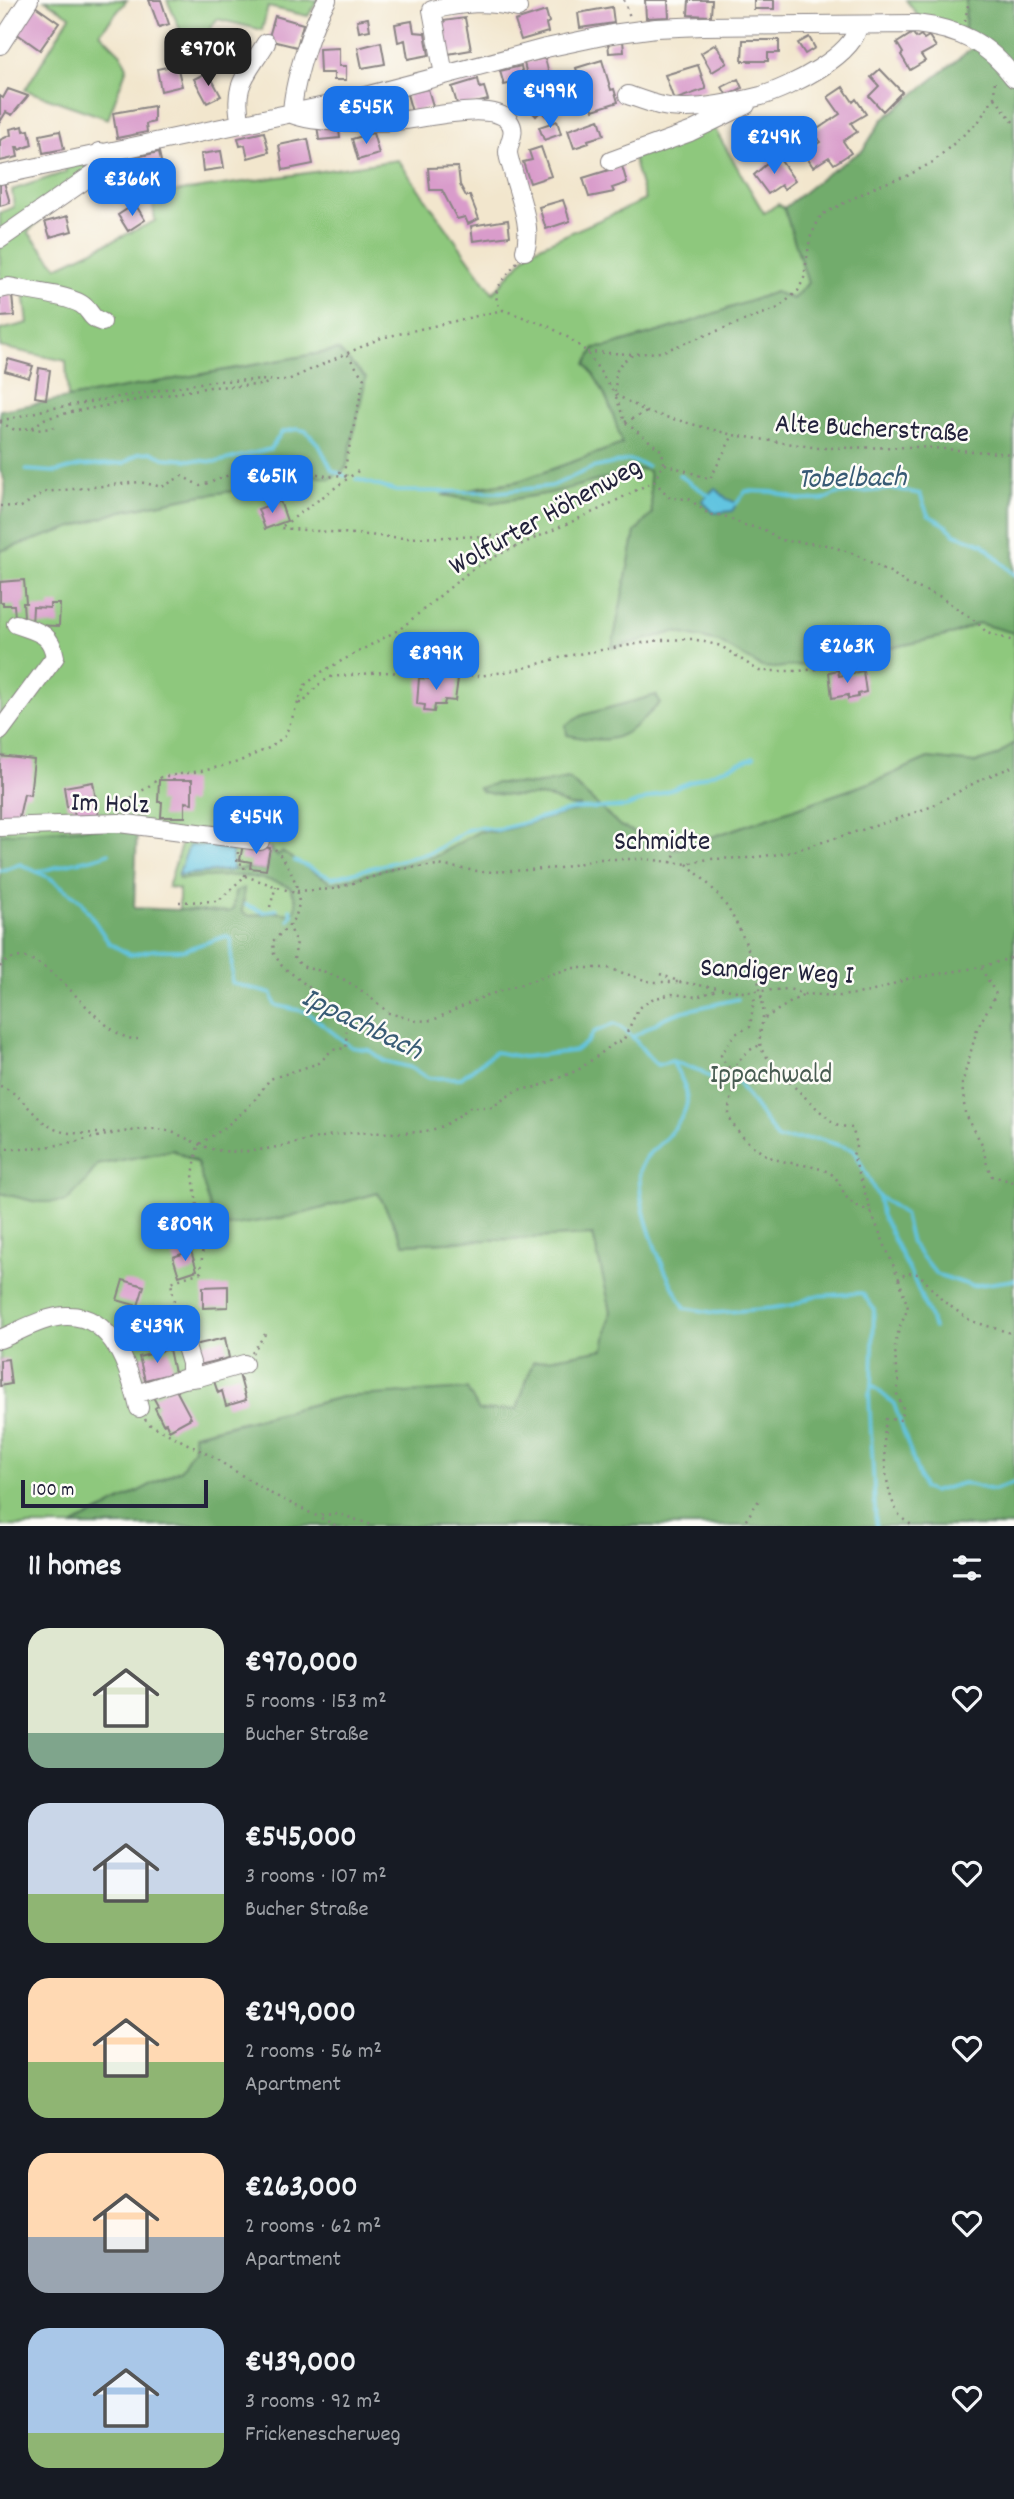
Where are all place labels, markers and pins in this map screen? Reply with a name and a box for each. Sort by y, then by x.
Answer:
pin: €970K [159,28,257,88]
pin: €499K [501,71,599,130]
pin: €545K [317,86,415,146]
pin: €249K [725,116,823,176]
pin: €366K [83,158,181,218]
pin: €651K [223,456,321,515]
pin: €263K [798,626,896,685]
pin: €899K [387,632,485,692]
pin: €454K [207,796,305,856]
pin: €809K [136,1204,234,1263]
pin: €439K [108,1306,206,1365]

